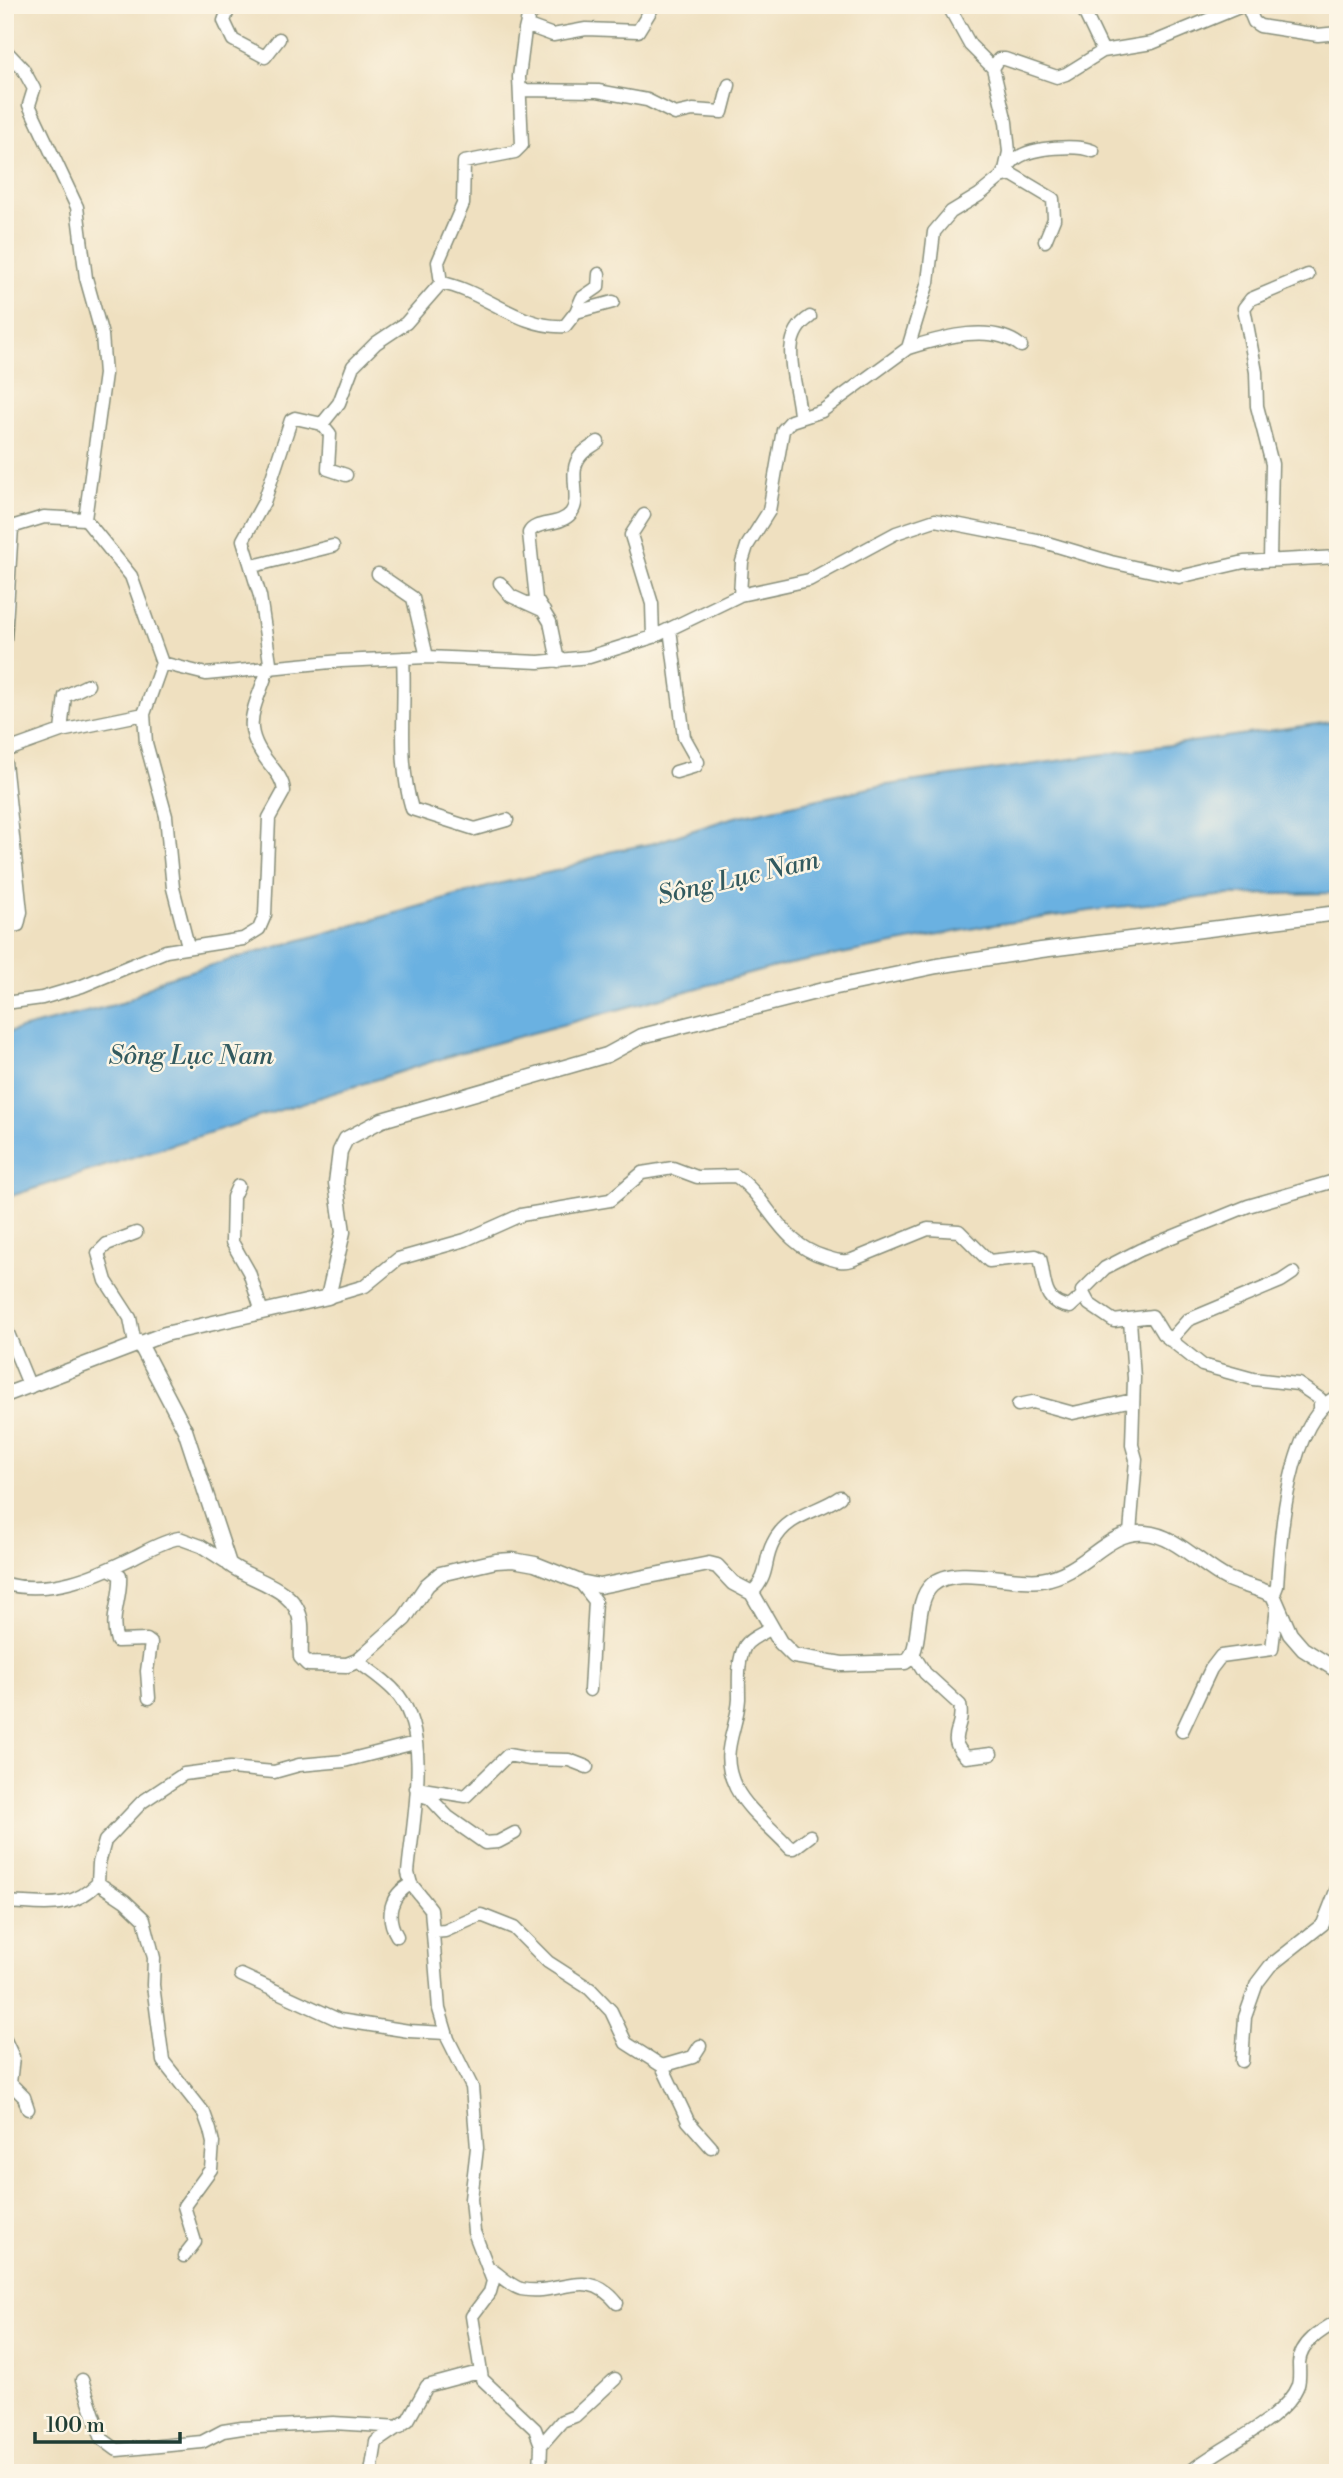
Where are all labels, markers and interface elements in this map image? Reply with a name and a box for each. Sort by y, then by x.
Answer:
water label: Sông Lục Nam [654,844,823,912]
water label: Sông Lục Nam [108,1040,274,1072]
scale bar [35,2401,180,2445]
text: 100 m [46,2413,105,2439]

